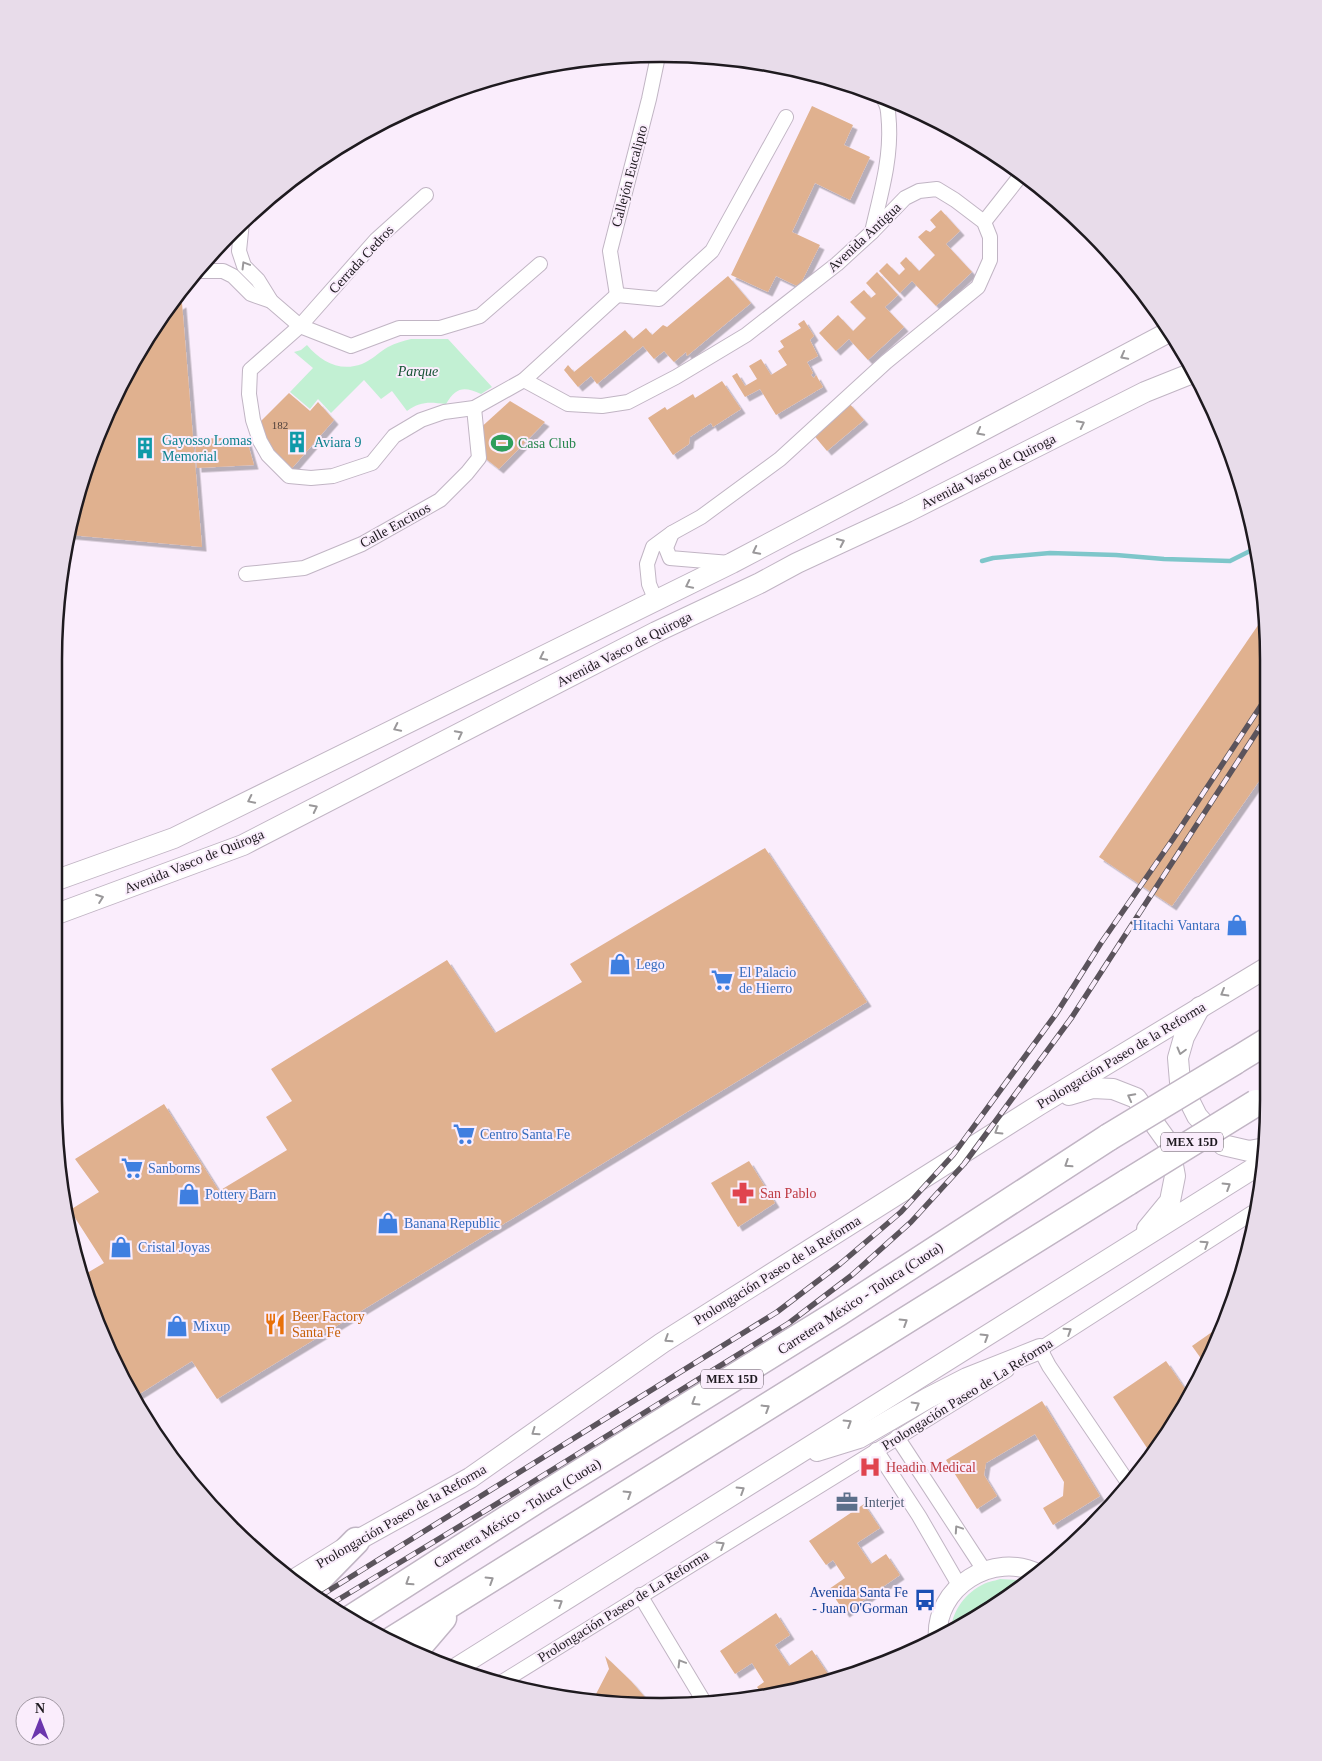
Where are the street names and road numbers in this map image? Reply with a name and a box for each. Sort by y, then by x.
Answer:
street label: Callejón Eucalipto [609,124,650,229]
street label: Avenida Antigua [825,199,904,275]
street label: Cerrada Cedros [326,222,397,296]
street label: Avenida Vasco de Quiroga [918,431,1059,512]
street label: Calle Encinos [357,500,433,551]
street label: Avenida Vasco de Quiroga [554,609,695,690]
street label: Avenida Vasco de Quiroga [122,826,267,896]
street label: Prolongación Paseo de la Reforma [1034,999,1209,1112]
road number: MEX 15D [1161,1132,1223,1152]
street label: Prolongación Paseo de la Reforma [691,1212,864,1328]
street label: Carretera México - Toluca (Cuota) [775,1239,946,1358]
street label: Prolongación Paseo de La Reforma [879,1335,1056,1453]
road number: MEX 15D [701,1370,763,1388]
street label: Carretera México - Toluca (Cuota) [431,1456,604,1572]
street label: Prolongación Paseo de la Reforma [314,1461,490,1571]
street label: Prolongación Paseo de La Reforma [535,1547,712,1665]

